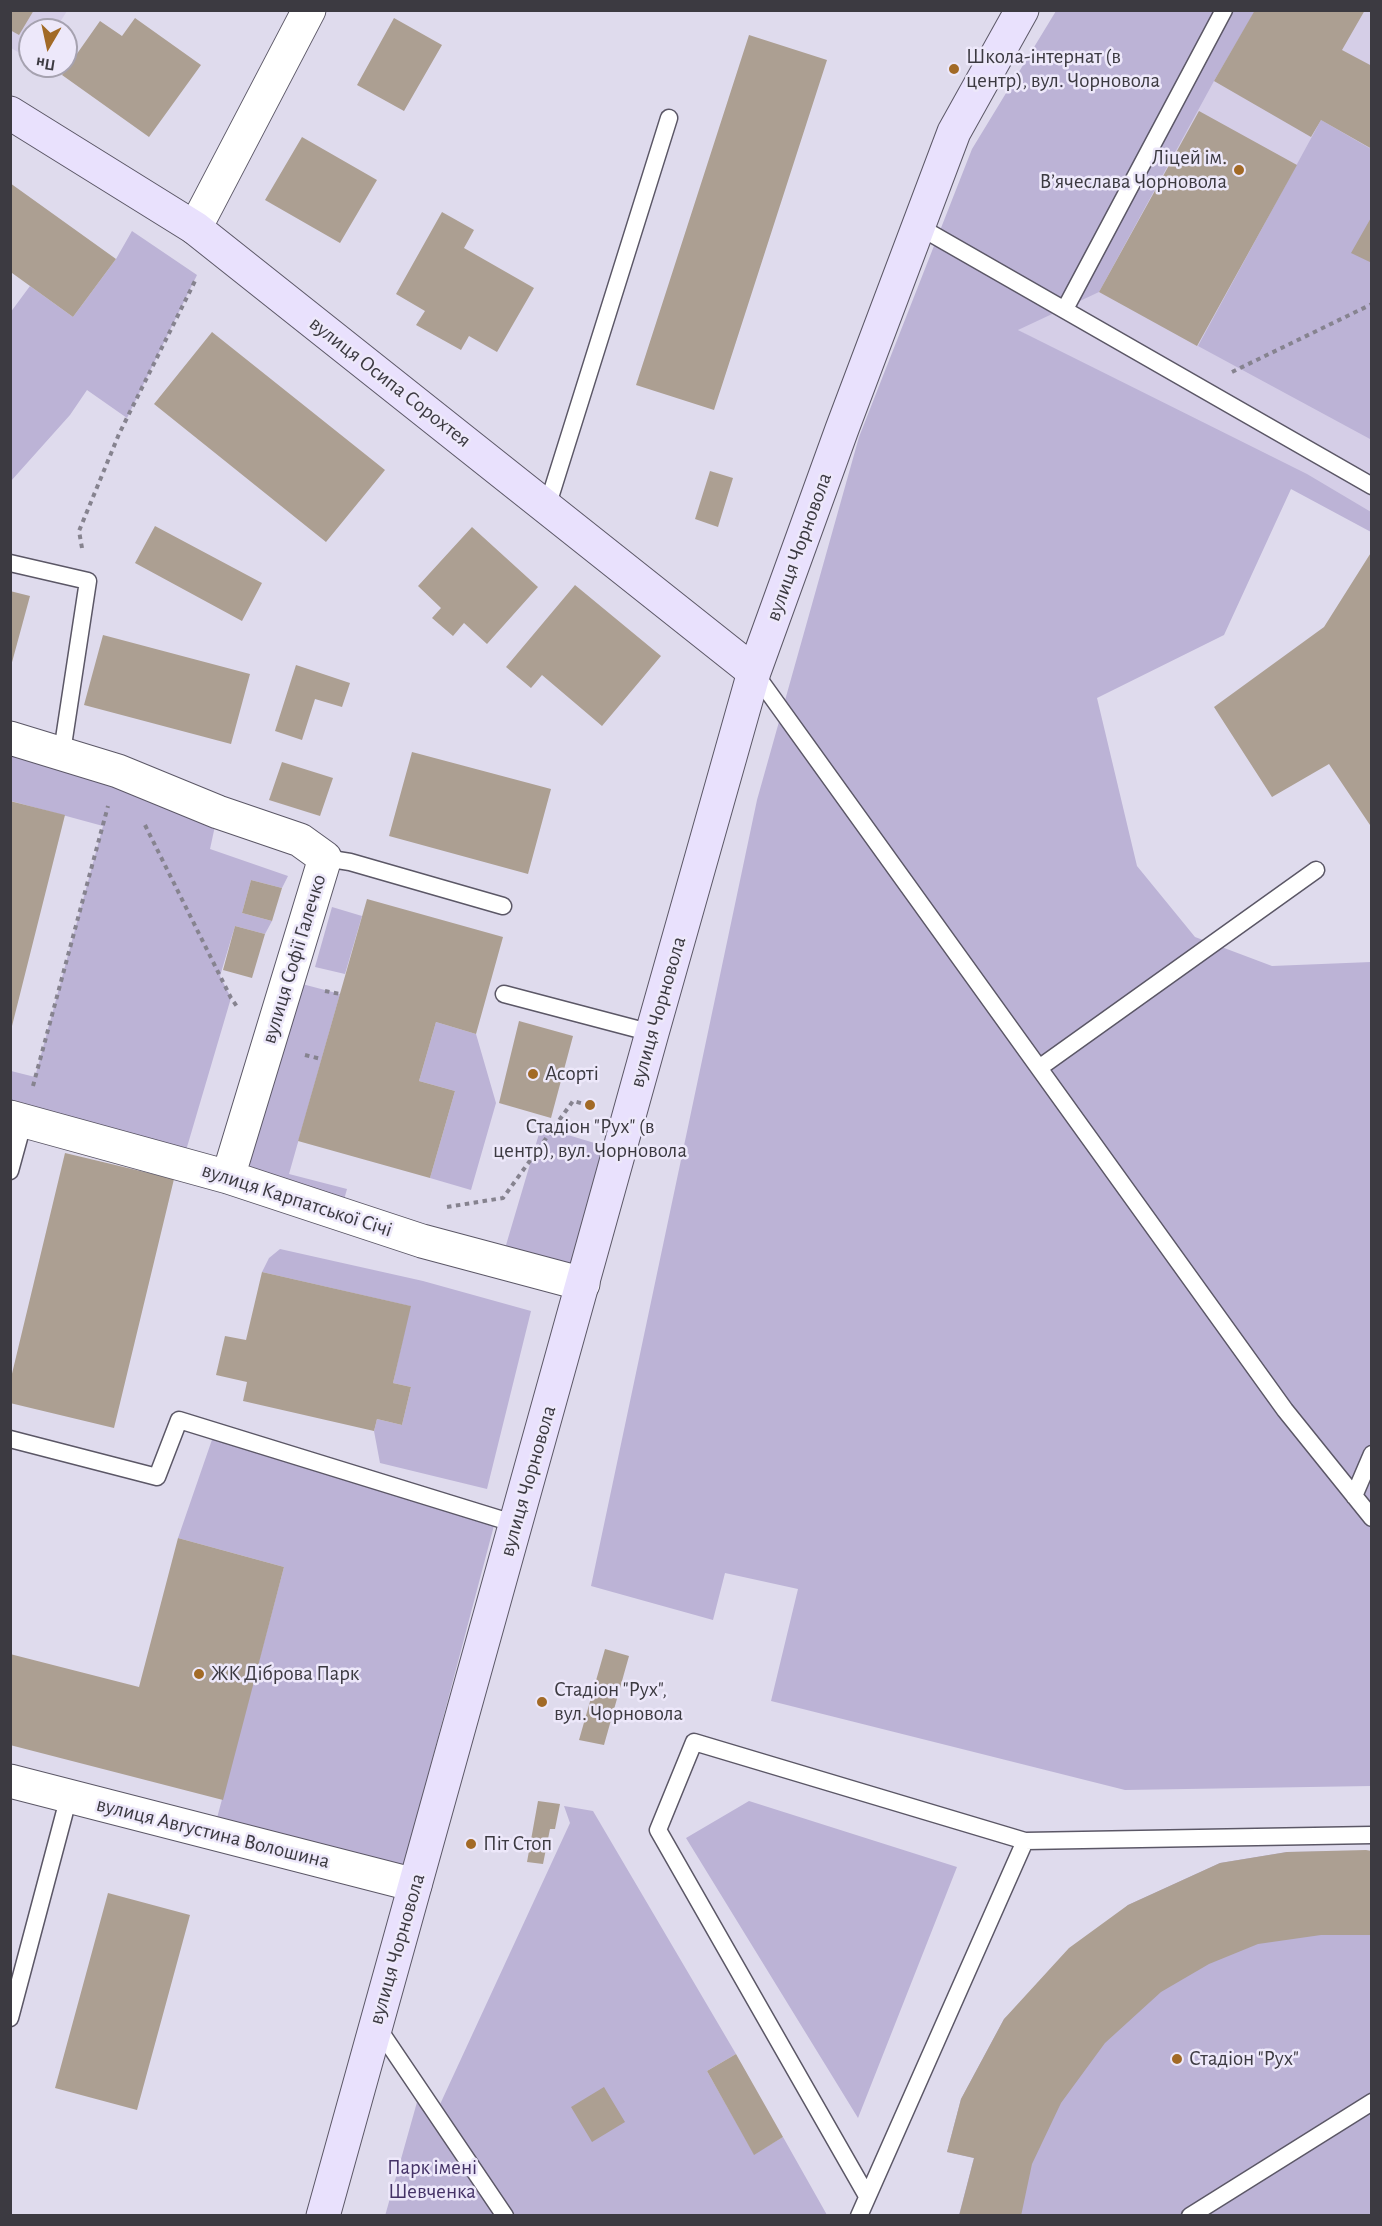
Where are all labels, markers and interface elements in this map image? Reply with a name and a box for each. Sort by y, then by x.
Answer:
north arrow [18,18,78,78]
place label: Школа-інтернат (в центр), вул. Чорновола [966,44,1160,94]
text: Пн [35,54,56,73]
marker: Школа-інтернат (в центр), вул. Чорновола [947,62,961,76]
place label: Ліцей ім. Вʼячеслава Чорновола [1039,145,1227,195]
marker: Ліцей ім. Вʼячеслава Чорновола [1232,163,1246,177]
street label: вулиця Осипа Сорохтея [304,311,476,453]
street label: вулиця Чорновола [760,469,838,625]
street label: вулиця Софії Галечко [256,871,332,1047]
street label: вулиця Чорновола [624,934,692,1090]
place label: Асорті [545,1061,599,1087]
marker: Асорті [526,1067,540,1081]
marker: Стадіон "Рух" (в центр), вул. Чорновола [583,1098,597,1112]
place label: Стадіон "Рух" (в центр), вул. Чорновола [493,1114,687,1164]
street label: вулиця Карпатської Січі [199,1157,395,1243]
street label: вулиця Чорновола [494,1403,562,1559]
place label: ЖК Діброва Парк [211,1661,359,1687]
marker: ЖК Діброва Парк [192,1667,206,1681]
place label: Стадіон "Рух", вул. Чорновола [554,1677,683,1727]
marker: Стадіон "Рух", вул. Чорновола [535,1695,549,1709]
street label: вулиця Августина Волошина [94,1792,332,1874]
place label: Піт Стоп [483,1831,552,1857]
marker: Піт Стоп [464,1837,478,1851]
street label: вулиця Чорновола [363,1871,431,2027]
place label: Стадіон "Рух" [1189,2046,1299,2072]
marker: Стадіон "Рух" [1170,2052,1184,2066]
park label: Парк імені Шевченка [387,2155,477,2205]

